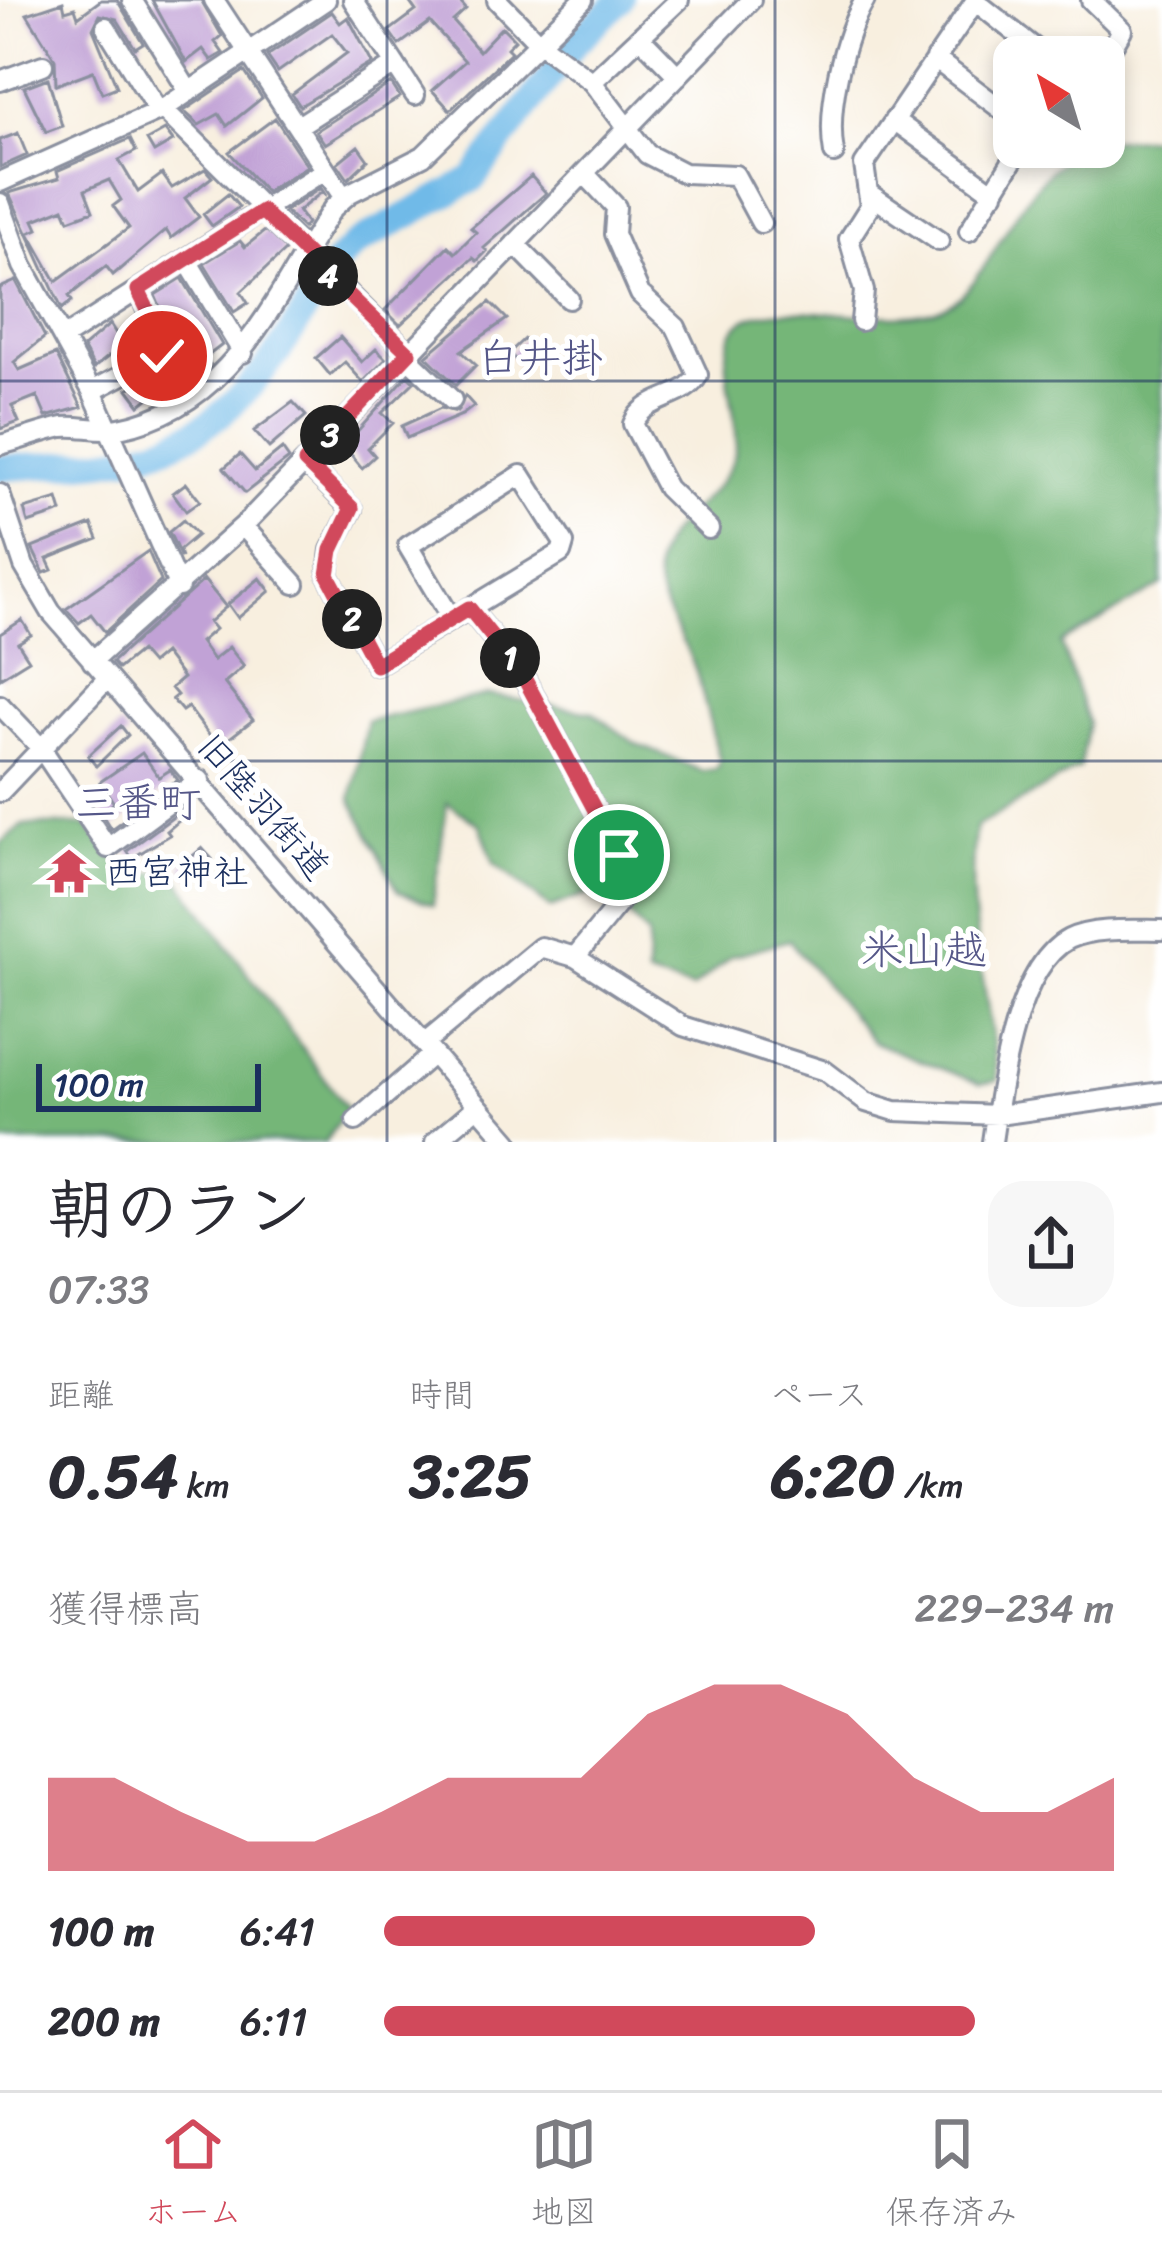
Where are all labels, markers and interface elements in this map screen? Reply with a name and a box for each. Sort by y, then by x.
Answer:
north arrow [993,36,1125,168]
map controls [993,36,1125,168]
pin: 4 [298,246,358,306]
text: 4 [318,247,338,305]
pin [111,305,213,407]
district label: 白井掛 [477,321,603,395]
icon: check [129,323,195,389]
pin: 3 [300,405,360,465]
text: 3 [321,406,339,464]
pin: 2 [322,589,382,649]
text: 2 [342,590,362,648]
pin: 1 [480,628,540,688]
text: 1 [503,629,517,687]
street label: 旧陸羽街道 [180,718,346,896]
district label: 三番町 [75,766,201,840]
pin [568,804,670,906]
icon: arrive [586,822,652,888]
place label: 西宮神社 [105,840,249,904]
temple icon: 西宮神社 [44,846,94,896]
district label: 米山越 [861,913,987,987]
text: 100 m [54,1056,144,1114]
scale bar [36,1058,261,1111]
text: 朝のラン [48,1151,312,1268]
button: share [988,1181,1114,1307]
text: 07:33 [48,1255,150,1324]
text: 距離 [48,1366,114,1424]
text: 時間 [409,1366,475,1424]
text: ペース [771,1366,868,1424]
text: 0.54 [48,1424,178,1530]
text: 3:25 [409,1424,532,1530]
text: 6:20 [771,1424,895,1530]
text: km [178,1457,230,1515]
text: /km [895,1457,963,1515]
text: 獲得標高 [48,1574,204,1643]
text: 229–234 m [915,1574,1114,1643]
text: 100 m [48,1897,154,1966]
text: 6:41 [240,1897,315,1966]
text: 200 m [48,1987,160,2056]
text: 6:11 [240,1987,307,2056]
tab: ホーム [144,2111,242,2241]
tab: 地図 [531,2111,597,2241]
tab: 保存済み [886,2111,1018,2241]

